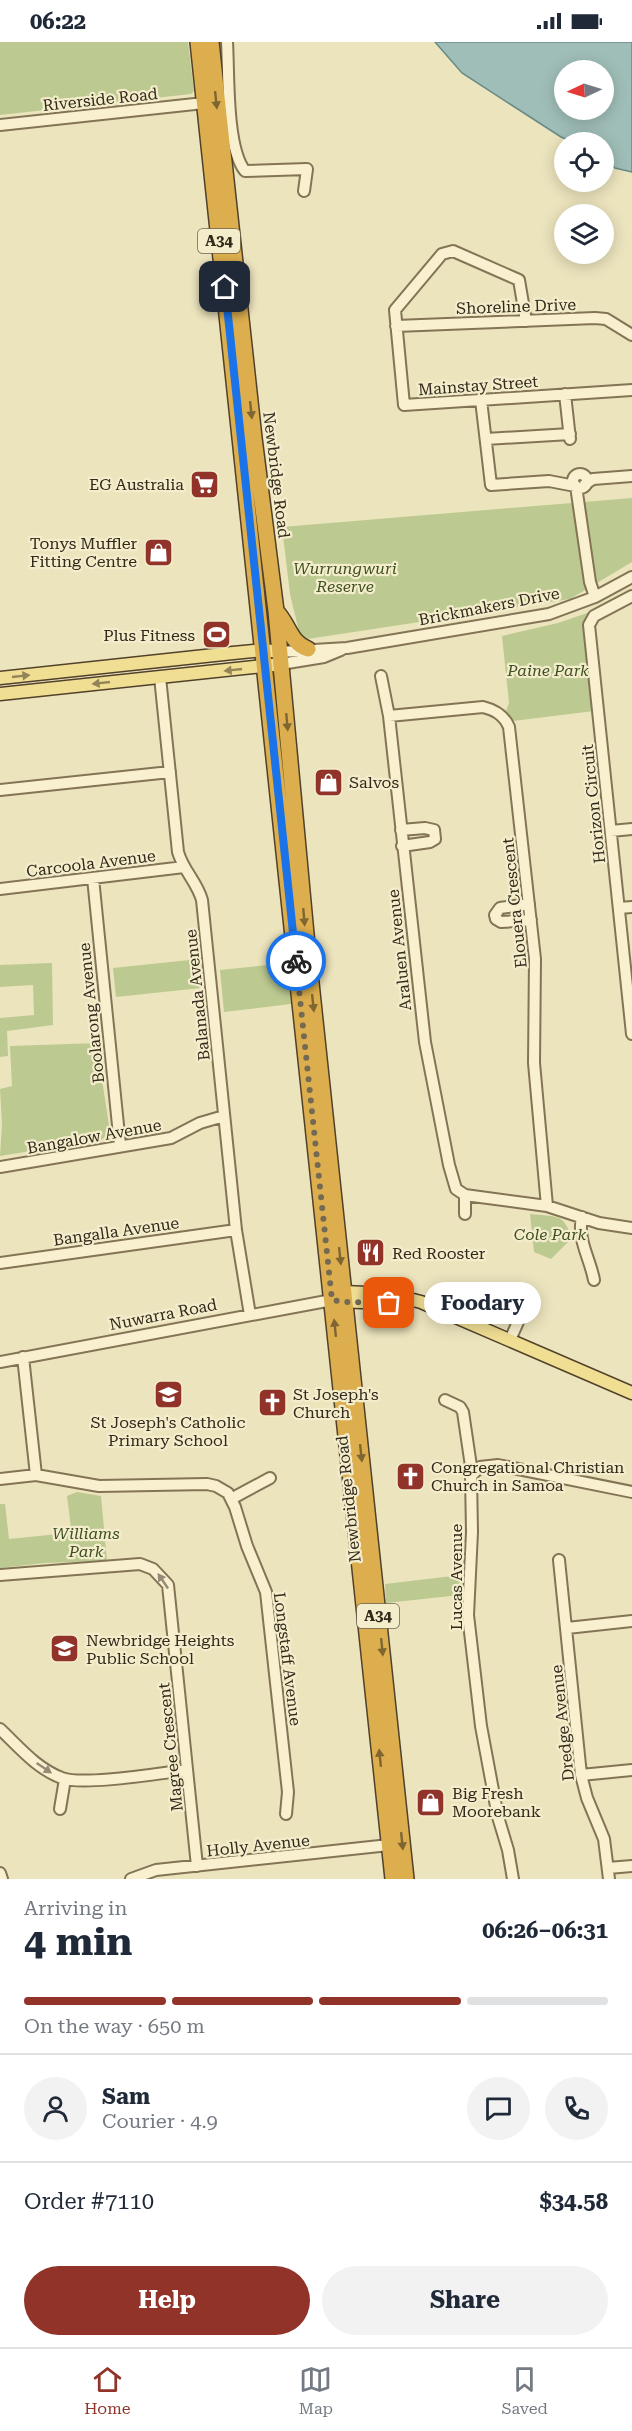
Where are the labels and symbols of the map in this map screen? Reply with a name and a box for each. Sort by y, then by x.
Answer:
north arrow [554,60,614,120]
street label: Riverside Road [42,84,159,115]
one-way arrow [211,91,221,110]
road number: A34 [198,229,240,253]
pin [199,261,250,312]
street label: Shoreline Drive [456,295,577,318]
street label: Mainstay Street [417,372,539,399]
one-way arrow [246,401,255,420]
street label: Newbridge Road [259,411,294,540]
supermarket icon: EG Australia [189,468,221,500]
place label: EG Australia [89,475,184,494]
place label: Tonys Muffler Fitting Centre [30,534,137,571]
shop icon: Tonys Muffler Fitting Centre [142,536,174,568]
park label: Wurrungwuri Reserve [293,559,397,596]
street label: Brickmakers Drive [417,583,561,629]
sports icon: Plus Fitness [200,619,232,651]
place label: Plus Fitness [103,626,195,645]
park label: Paine Park [506,661,589,680]
one-way arrow [223,665,242,675]
one-way arrow [12,671,31,681]
one-way arrow [92,678,111,688]
one-way arrow [282,713,292,732]
street label: Horizon Circuit [578,743,609,864]
shop icon: Salvos [312,766,344,798]
place label: Salvos [349,773,399,792]
street label: Elouera Crescent [498,837,531,969]
street label: Carcoola Avenue [25,846,157,881]
street label: Araluen Avenue [384,888,415,1011]
one-way arrow [300,907,309,926]
street label: Balanada Avenue [181,928,214,1062]
courier [266,931,326,991]
street label: Boolarong Avenue [75,942,108,1084]
one-way arrow [308,994,318,1013]
street label: Bangalow Avenue [25,1115,163,1158]
street label: Bangalla Avenue [52,1213,181,1250]
park label: Cole Park [514,1225,587,1244]
restaurant icon: Red Rooster [355,1237,387,1269]
place label: Red Rooster [392,1244,486,1263]
one-way arrow [335,1246,345,1265]
pin [363,1277,414,1328]
callout: Foodary [425,1282,542,1324]
street label: Nuwarra Road [108,1295,219,1334]
one-way arrow [330,1318,340,1337]
school or university icon: St Joseph's Catholic Primary School [152,1378,184,1410]
place label: St Joseph's Church [293,1385,379,1422]
church icon: St Joseph's Church [256,1387,288,1419]
place label: St Joseph's Catholic Primary School [91,1413,245,1450]
street label: Newbridge Road [332,1435,365,1563]
one-way arrow [356,1443,366,1462]
place label: Congregational Christian Church in Samoa [431,1458,624,1495]
church icon: Congregational Christian Church in Samoa [394,1460,426,1492]
park label: Williams Park [52,1524,120,1561]
street label: Lucas Avenue [447,1524,466,1630]
one-way arrow [157,1573,169,1589]
street label: Longstaff Avenue [270,1591,305,1727]
road number: A34 [357,1604,399,1628]
place label: Newbridge Heights Public School [86,1631,235,1668]
school or university icon: Newbridge Heights Public School [49,1633,81,1665]
one-way arrow [377,1637,386,1656]
street label: Dredge Avenue [547,1664,578,1782]
street label: Magree Crescent [154,1682,187,1812]
one-way arrow [375,1749,385,1768]
one-way arrow [35,1762,51,1774]
place label: Big Fresh Moorebank [452,1784,541,1821]
shop icon: Big Fresh Moorebank [415,1786,447,1818]
street label: Holly Avenue [205,1831,311,1860]
one-way arrow [397,1831,407,1850]

